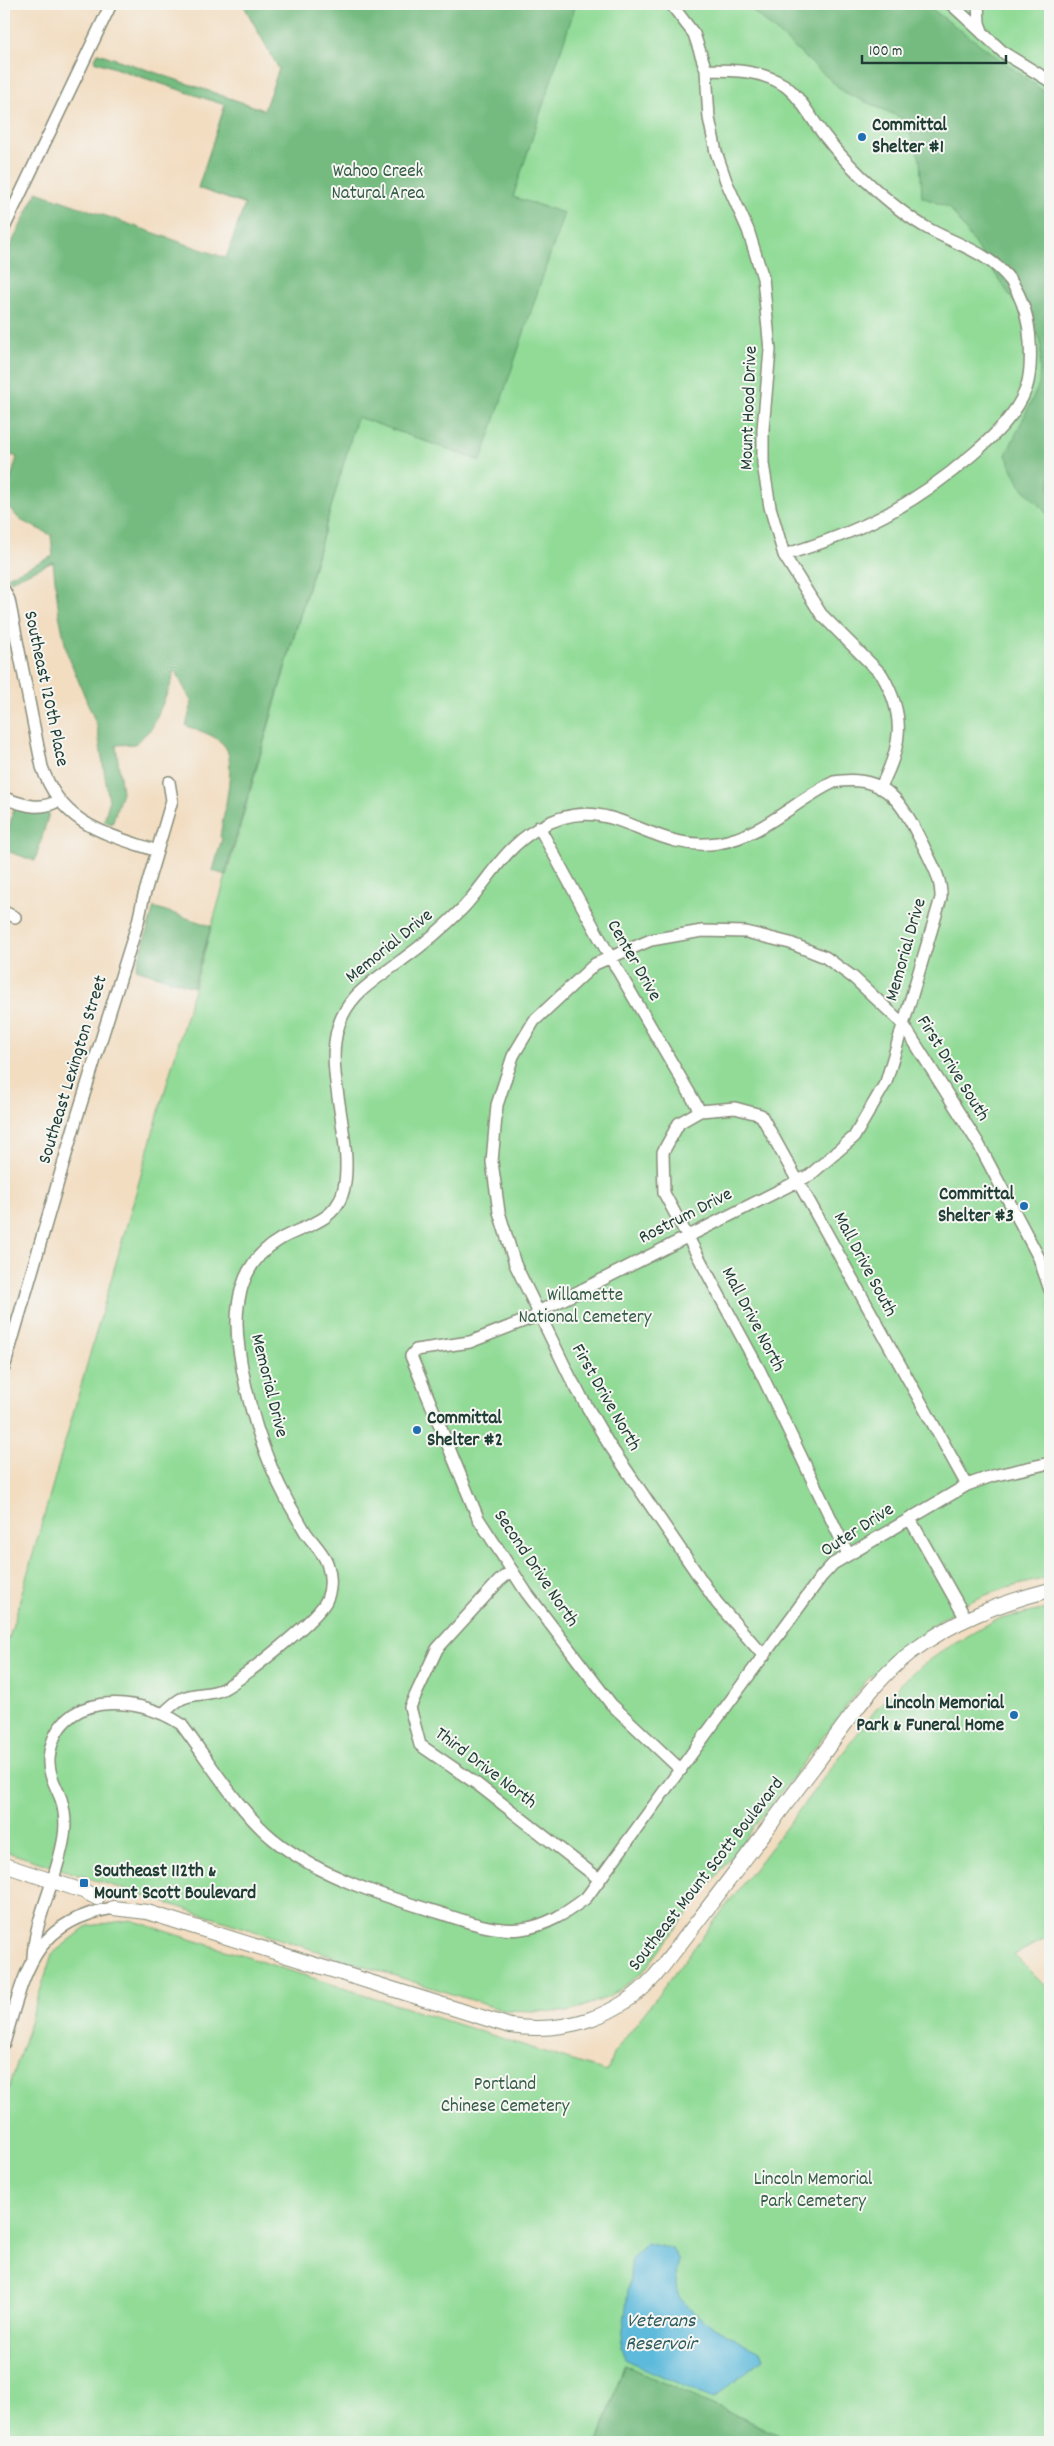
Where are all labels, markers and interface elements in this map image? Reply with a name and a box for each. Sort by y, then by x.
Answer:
scale bar [862,32,1005,64]
text: 100 m [869,41,902,63]
place label: Committal Shelter #1 [872,113,947,162]
marker: Committal Shelter #1 [856,131,868,143]
park label: Wahoo Creek Natural Area [331,159,426,208]
street label: Mount Hood Drive [734,345,766,471]
street label: Southeast 120th Place [15,609,75,769]
street label: Memorial Drive [879,895,935,1005]
street label: Memorial Drive [340,903,440,991]
street label: Center Drive [599,915,667,1007]
street label: Southeast Lexington Street [32,972,116,1168]
street label: First Drive South [909,1011,995,1127]
street label: Rostrum Drive [634,1182,738,1252]
place label: Committal Shelter #3 [938,1182,1014,1231]
marker: Committal Shelter #3 [1018,1200,1030,1212]
street label: Mall Drive South [825,1208,903,1322]
street label: Mall Drive North [713,1263,791,1377]
park label: Willamette National Cemetery [518,1283,652,1332]
street label: Memorial Drive [242,1331,294,1441]
street label: First Drive North [563,1339,647,1457]
place label: Committal Shelter #2 [427,1406,503,1455]
marker: Committal Shelter #2 [411,1424,423,1436]
street label: Outer Drive [816,1497,900,1565]
street label: Second Drive North [486,1505,584,1633]
place label: Lincoln Memorial Park & Funeral Home [856,1691,1004,1740]
marker: Lincoln Memorial Park & Funeral Home [1008,1709,1020,1721]
street label: Third Drive North [428,1722,542,1816]
street label: Southeast Mount Scott Boulevard [623,1772,791,1978]
place label: Southeast 112th & Mount Scott Boulevard [94,1859,256,1908]
marker: Southeast 112th & Mount Scott Boulevard [78,1877,90,1889]
park label: Portland Chinese Cemetery [441,2072,570,2121]
park label: Lincoln Memorial Park Cemetery [754,2167,873,2216]
water label: Veterans Reservoir [625,2308,699,2359]

